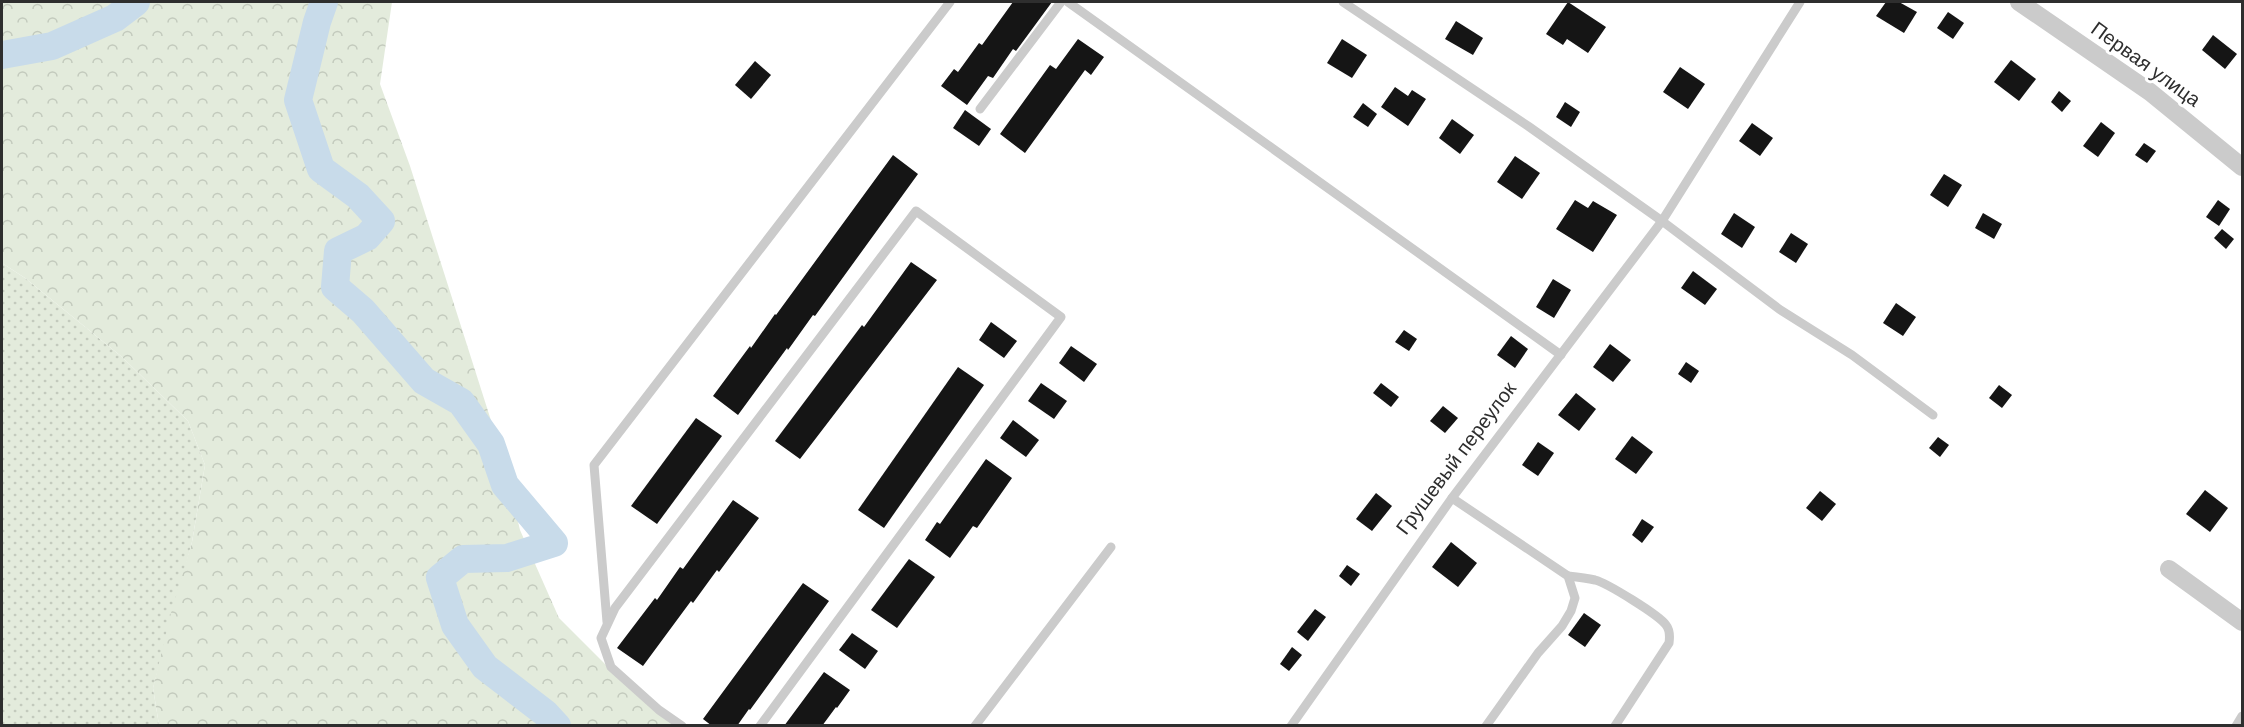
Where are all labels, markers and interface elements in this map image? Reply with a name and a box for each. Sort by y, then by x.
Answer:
street label: Первая улица [2086,15,2207,113]
street label: Грушевый переулок [1390,376,1522,540]

